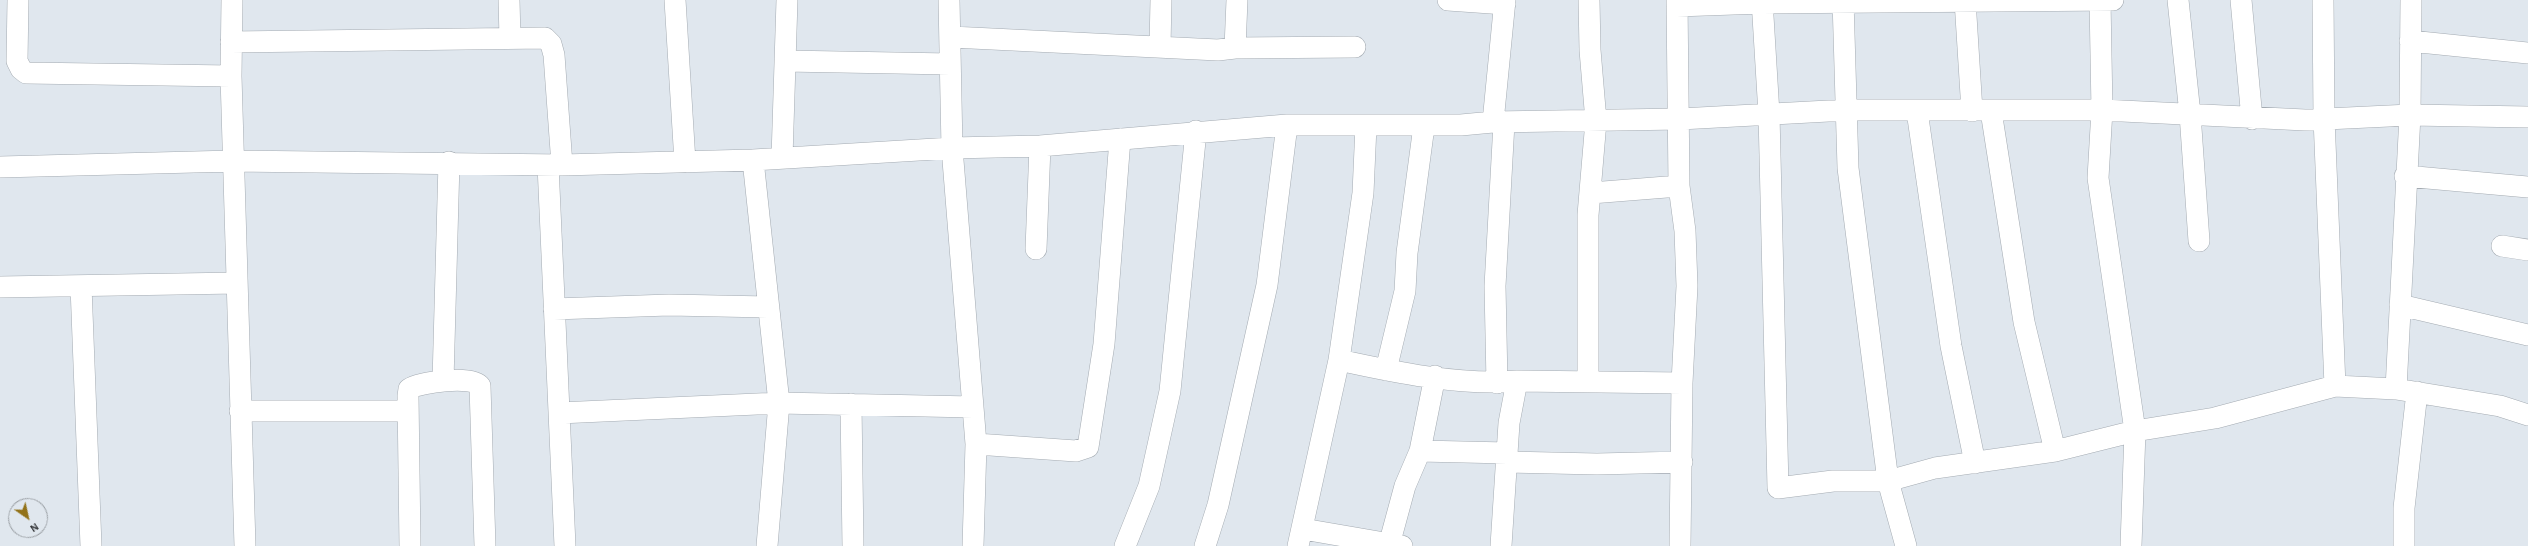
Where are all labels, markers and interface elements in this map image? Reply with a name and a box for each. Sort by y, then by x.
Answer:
north arrow [8,498,48,538]
text: N [28,521,41,534]

